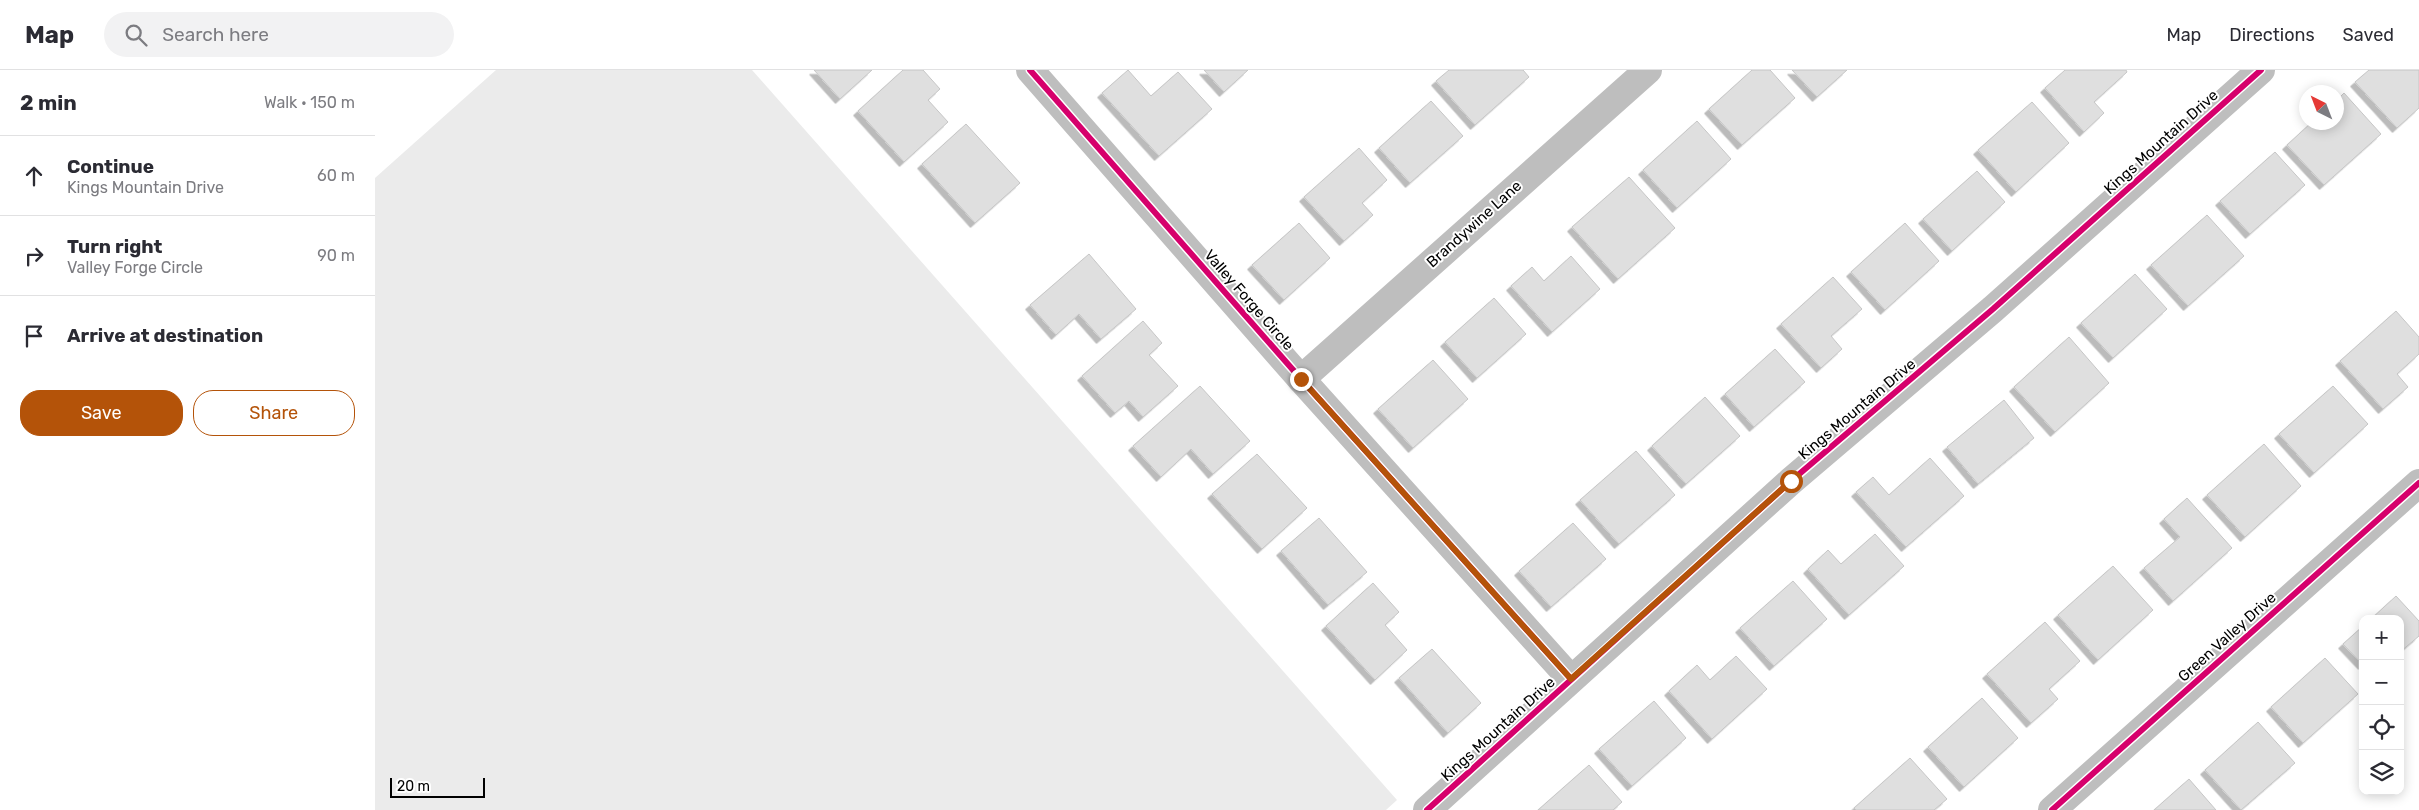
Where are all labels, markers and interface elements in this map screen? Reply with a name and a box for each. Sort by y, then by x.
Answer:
search box [104,12,454,57]
text: Map [25,21,74,49]
icon: search [122,21,150,49]
text: Search here [162,23,269,46]
text: Map [2166,24,2201,46]
text: Directions [2229,24,2315,46]
text: Saved [2343,24,2394,46]
north arrow [2299,85,2344,130]
street label: Kings Mountain Drive [2100,86,2222,198]
text: 2 min [20,90,77,115]
text: Walk · 150 m [264,93,355,112]
text: Continue [67,155,154,178]
icon: ahead [20,162,48,190]
text: 60 m [317,166,355,185]
street label: Brandywine Lane [1423,177,1525,271]
text: Kings Mountain Drive [67,178,224,197]
text: Turn right [67,235,162,258]
icon: right [20,242,48,270]
text: 90 m [317,246,355,265]
street label: Valley Forge Circle [1200,246,1298,354]
text: Valley Forge Circle [67,258,203,277]
icon: arrive [20,322,48,350]
text: Arrive at destination [67,324,263,347]
street label: Kings Mountain Drive [1795,355,1919,463]
route end [1290,368,1313,391]
button: Save [20,390,183,436]
button: Share [193,390,355,436]
route start [1780,470,1803,493]
street label: Green Valley Drive [2174,588,2280,686]
map controls [2359,615,2404,795]
button: + [2359,615,2404,660]
button: − [2359,660,2404,705]
street label: Kings Mountain Drive [1437,673,1559,785]
button: locate [2359,705,2404,750]
button: layers [2359,750,2404,795]
scale bar [390,775,485,798]
text: 20 m [397,778,430,795]

